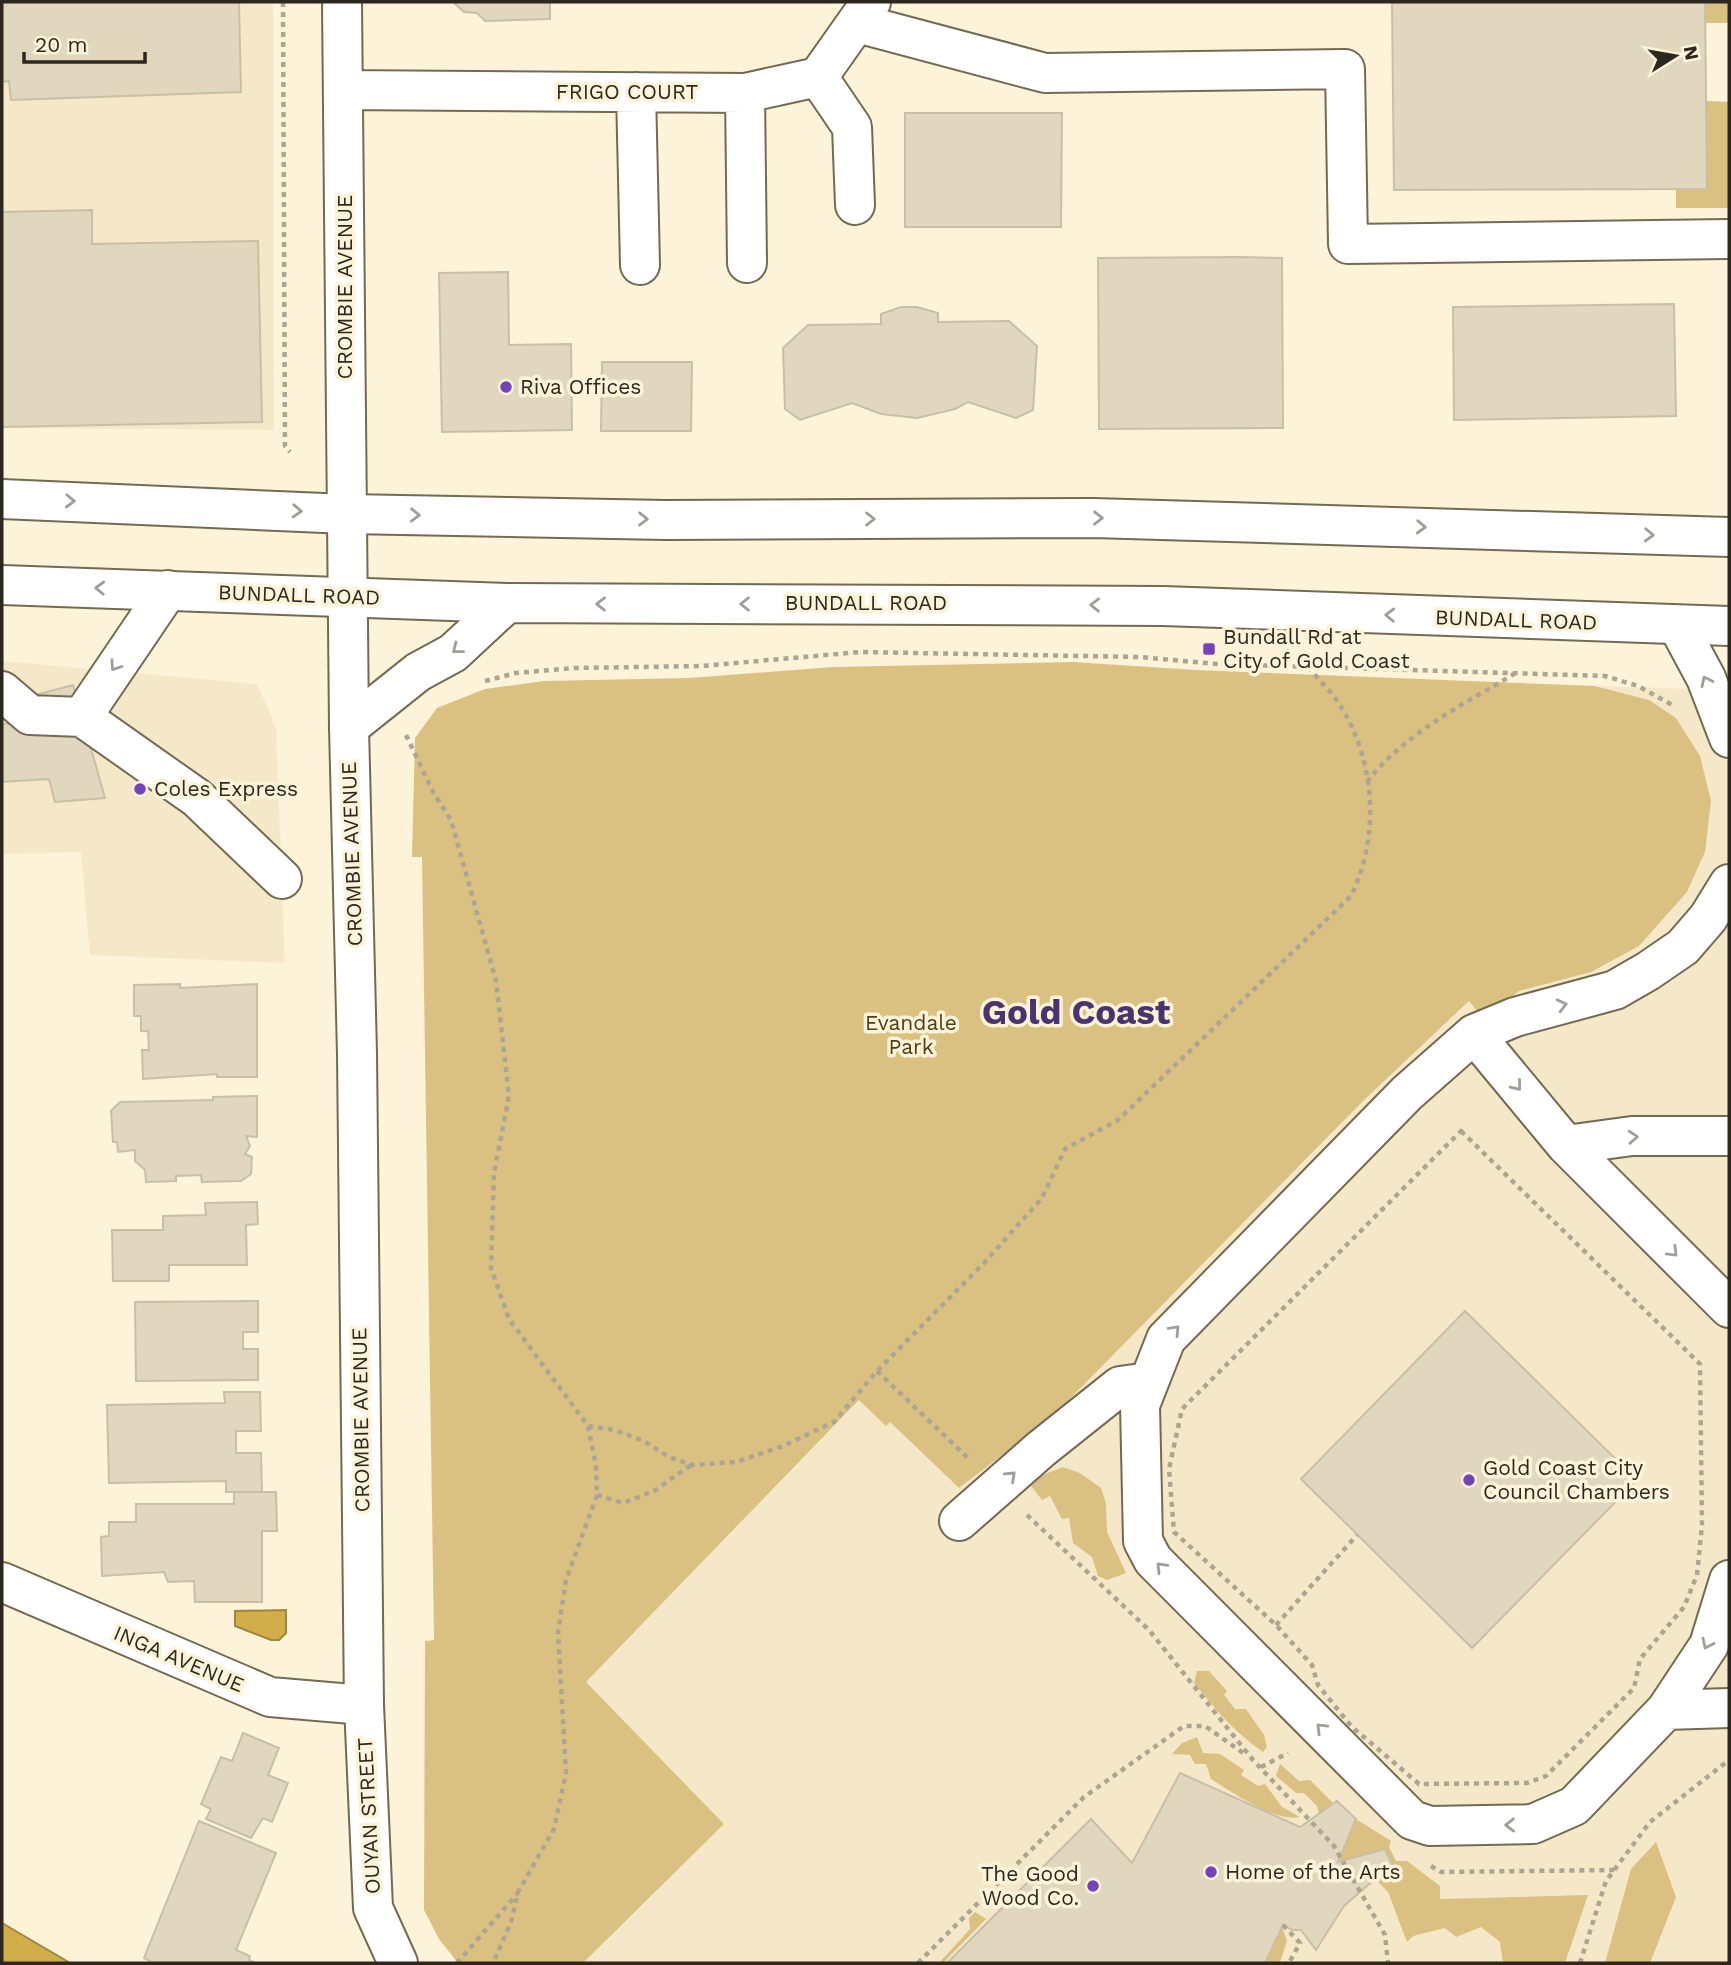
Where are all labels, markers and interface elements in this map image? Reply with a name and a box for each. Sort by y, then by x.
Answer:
scale bar [24,21,145,65]
north arrow [1640,21,1710,91]
text: 20 m [35,32,87,57]
text: N [1679,44,1704,62]
street label: FRIGO COURT [556,79,698,104]
street label: CROMBIE AVENUE [332,195,357,379]
place label: Riva Offices [520,374,641,399]
marker: Riva Offices [498,379,514,395]
one-way arrow [65,494,76,509]
one-way arrow [292,503,303,518]
one-way arrow [410,507,421,522]
one-way arrow [638,511,648,527]
one-way arrow [865,511,876,527]
one-way arrow [1092,511,1103,526]
one-way arrow [1416,519,1427,534]
one-way arrow [1643,527,1654,542]
street label: BUNDALL ROAD [217,579,381,610]
one-way arrow [94,580,105,595]
street label: BUNDALL ROAD [785,590,947,615]
one-way arrow [595,596,606,612]
one-way arrow [739,596,750,612]
one-way arrow [1089,597,1100,613]
street label: BUNDALL ROAD [1434,604,1598,635]
one-way arrow [1384,607,1395,622]
place label: Bundall Rd at City of Gold Coast [1223,624,1410,673]
one-way arrow [452,640,464,653]
marker: Bundall Rd at City of Gold Coast [1201,641,1217,657]
one-way arrow [111,658,123,671]
one-way arrow [1701,676,1715,688]
street label: CROMBIE AVENUE [336,761,367,947]
place label: Coles Express [154,776,298,801]
marker: Coles Express [132,781,148,797]
district label: Gold Coast [982,991,1170,1033]
one-way arrow [1556,999,1568,1013]
park label: Evandale Park [865,1010,957,1059]
one-way arrow [1509,1078,1521,1091]
one-way arrow [1628,1130,1639,1145]
one-way arrow [1664,1244,1677,1257]
one-way arrow [1167,1325,1180,1338]
street label: CROMBIE AVENUE [346,1327,375,1513]
place label: Gold Coast City Council Chambers [1483,1455,1670,1504]
one-way arrow [1003,1472,1016,1485]
marker: Gold Coast City Council Chambers [1461,1472,1477,1488]
one-way arrow [1156,1563,1169,1576]
street label: INGA AVENUE [110,1620,248,1697]
one-way arrow [1702,1637,1716,1649]
one-way arrow [1317,1724,1330,1737]
street label: OUYAN STREET [352,1737,385,1895]
one-way arrow [1504,1817,1514,1833]
place label: Home of the Arts [1225,1859,1401,1884]
place label: The Good Wood Co. [981,1861,1079,1910]
marker: Home of the Arts [1203,1864,1219,1880]
marker: The Good Wood Co. [1085,1878,1101,1894]

